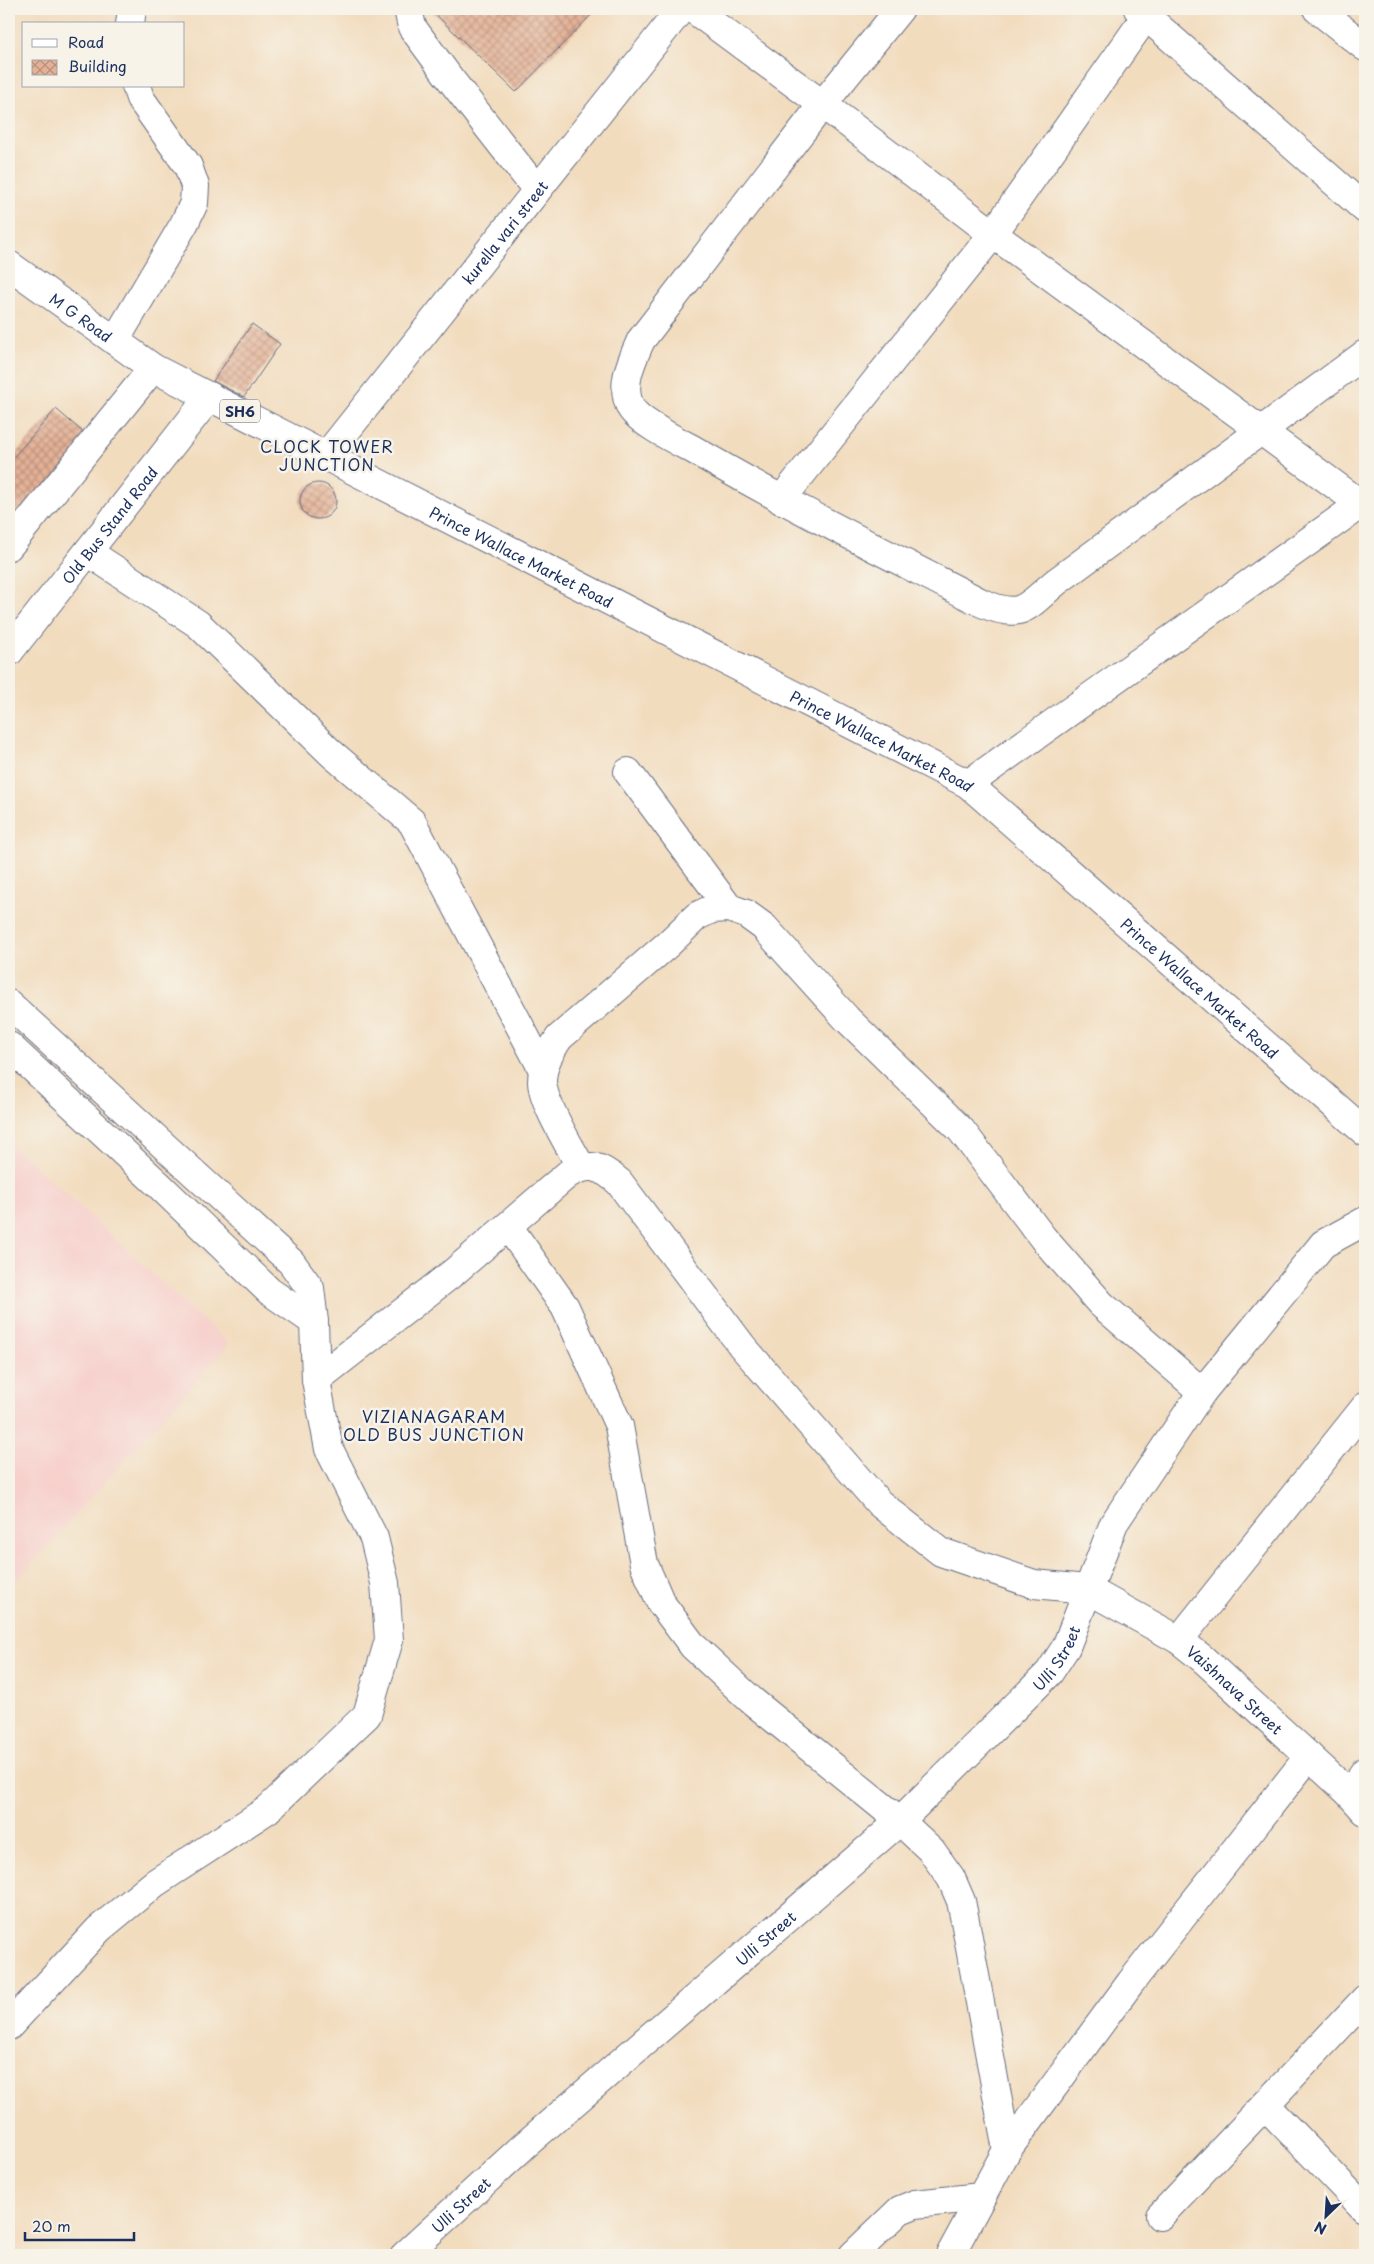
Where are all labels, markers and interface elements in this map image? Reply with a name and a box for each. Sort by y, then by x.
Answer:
legend [22,22,185,88]
text: Road [68,30,104,53]
text: Building [68,54,127,77]
street label: kurella vari street [456,175,553,289]
street label: M G Road [45,287,117,347]
road number: SH6 [220,400,260,422]
district label: CLOCK TOWER JUNCTION [260,434,394,476]
street label: Old Bus Stand Road [56,461,163,588]
street label: Prince Wallace Market Road [426,500,618,613]
street label: Prince Wallace Market Road [787,684,980,796]
street label: Prince Wallace Market Road [1116,912,1284,1063]
district label: VIZIANAGARAM OLD BUS JUNCTION [343,1404,525,1446]
street label: Ulli Street [1027,1622,1085,1695]
street label: Vaishnava Street [1182,1639,1289,1739]
street label: Ulli Street [730,1905,800,1970]
street label: Ulli Street [425,2171,495,2238]
north arrow [1302,2192,1352,2242]
scale bar [25,2209,134,2241]
text: 20 m [32,2214,71,2237]
text: N [1311,2216,1330,2240]

